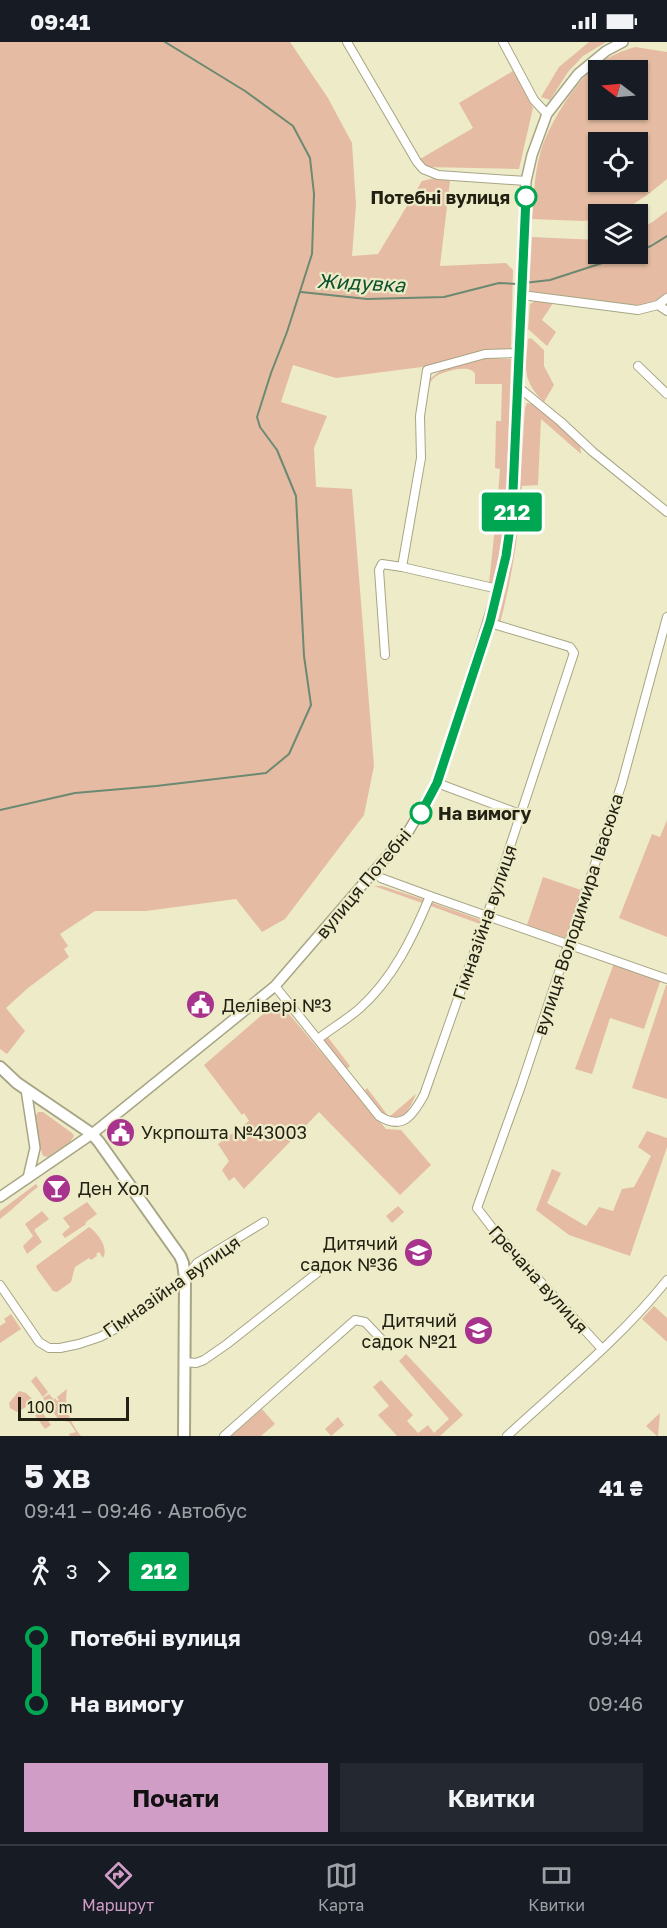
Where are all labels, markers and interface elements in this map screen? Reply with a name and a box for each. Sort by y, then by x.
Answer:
text: 09:41 [30,8,90,35]
north arrow [588,60,648,120]
map controls [588,60,648,264]
button: locate [588,132,648,192]
place label: Потебні вулиця [370,186,510,208]
marker: Потебні вулиця [515,186,537,208]
button: layers [588,204,648,264]
water label: Жидувка [316,268,406,297]
line badge: 212 [478,492,546,532]
text: 212 [494,499,530,525]
street label: вулиця Володимира Івасюка [529,790,627,1038]
marker: На вимогу [410,802,432,824]
place label: На вимогу [438,802,531,824]
street label: вулиця Потебні [311,824,415,942]
street label: Гімназійна вулиця [447,842,521,1002]
public building icon: Делівері №3 [185,989,217,1021]
place label: Делівері №3 [222,994,332,1016]
public building icon: Укрпошта №43003 [104,1116,136,1148]
place label: Укрпошта №43003 [141,1121,307,1143]
bar icon: Ден Хол [41,1172,73,1204]
place label: Ден Хол [78,1177,150,1199]
street label: Гречана вулиця [485,1220,593,1338]
street label: Гімназійна вулиця [98,1230,244,1342]
place label: Дитячий садок №36 [300,1232,398,1275]
school or university icon: Дитячий садок №36 [403,1237,435,1269]
place label: Дитячий садок №21 [362,1309,457,1352]
school or university icon: Дитячий садок №21 [462,1314,494,1346]
scale bar [18,1394,129,1422]
text: 100 m [27,1397,73,1417]
text: 5 хв [24,1456,91,1495]
text: 41 ₴ [599,1474,643,1501]
text: 09:41 – 09:46 · Автобус [24,1498,247,1522]
icon: walk [24,1555,57,1588]
icon: forward [87,1555,120,1588]
text: 212 [141,1558,177,1584]
text: 3 [66,1559,78,1583]
text: Потебні вулиця [70,1624,241,1651]
text: 09:44 [588,1625,643,1649]
text: На вимогу [70,1690,184,1717]
text: 09:46 [588,1691,643,1715]
button: Почати [24,1763,328,1832]
button: Квитки [340,1763,643,1832]
tab: Маршрут [82,1859,154,1915]
tab: Карта [318,1859,364,1915]
tab: Квитки [528,1859,585,1915]

